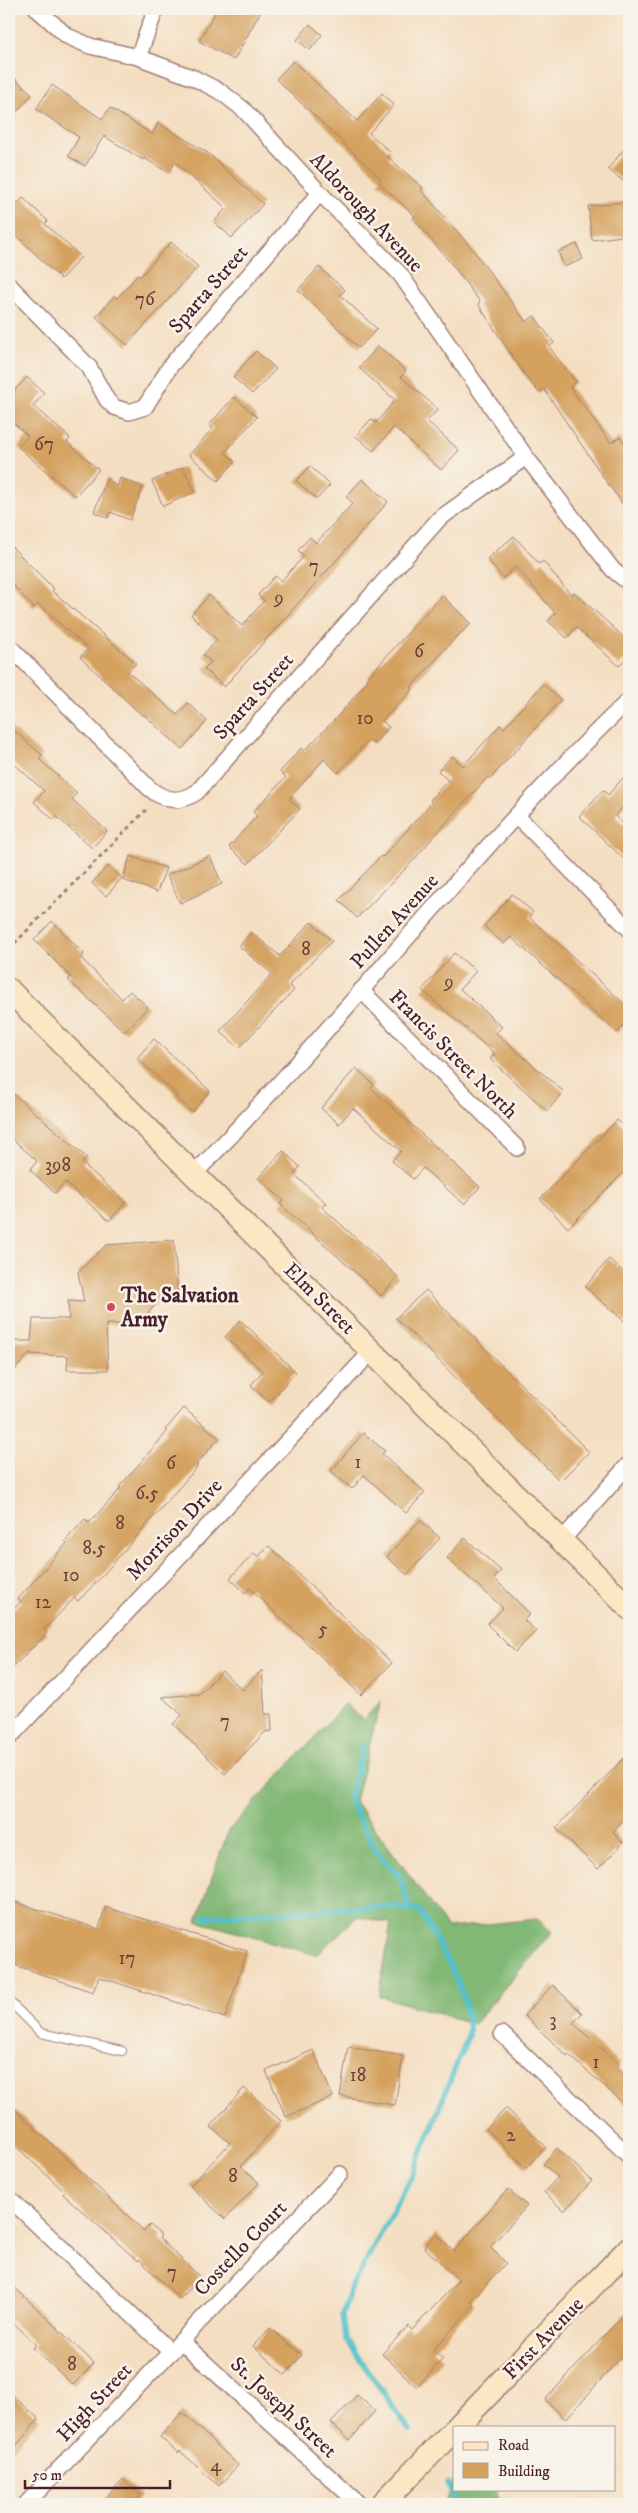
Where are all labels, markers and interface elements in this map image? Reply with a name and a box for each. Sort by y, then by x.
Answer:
street label: Aldorough Avenue [304,147,429,278]
street label: Sparta Street [163,240,254,339]
house number: 76 [135,288,156,311]
house number: 67 [34,433,54,456]
house number: 7 [309,555,319,578]
house number: 9 [273,587,284,610]
house number: 6 [414,640,425,663]
street label: Sparta Street [208,648,300,746]
house number: 10 [356,707,374,730]
street label: Pullen Avenue [345,868,445,975]
house number: 8 [301,938,311,961]
house number: 9 [443,971,454,994]
street label: Francis Street North [383,985,523,1125]
house number: 398 [45,1154,71,1177]
street label: Elm Street [278,1257,361,1340]
place label: The Salvation Army [120,1283,240,1333]
marker: The Salvation Army [105,1301,117,1313]
house number: 1 [355,1451,362,1474]
house number: 6 [166,1452,177,1475]
street label: Morrison Drive [121,1473,229,1586]
house number: 6.5 [135,1482,159,1505]
house number: 8 [115,1512,125,1535]
house number: 8.5 [82,1537,106,1560]
house number: 10 [62,1564,80,1587]
house number: 12 [35,1591,52,1614]
house number: 5 [318,1618,328,1641]
house number: 7 [220,1710,230,1733]
house number: 17 [119,1947,136,1970]
house number: 3 [549,2009,557,2032]
house number: 1 [593,2051,600,2074]
house number: 18 [350,2064,366,2087]
house number: 2 [506,2124,516,2147]
house number: 8 [228,2165,238,2188]
street label: Costello Court [189,2195,293,2302]
house number: 7 [167,2261,177,2284]
street label: First Avenue [498,2292,590,2385]
street label: St. Joseph Street [224,2352,342,2464]
house number: 8 [67,2353,77,2376]
street label: High Street [52,2358,138,2448]
legend [453,2426,616,2490]
text: Road [498,2436,530,2455]
house number: 4 [211,2454,223,2477]
scale bar [25,2458,170,2490]
text: Building [498,2462,550,2481]
text: 50 m [32,2466,62,2485]

